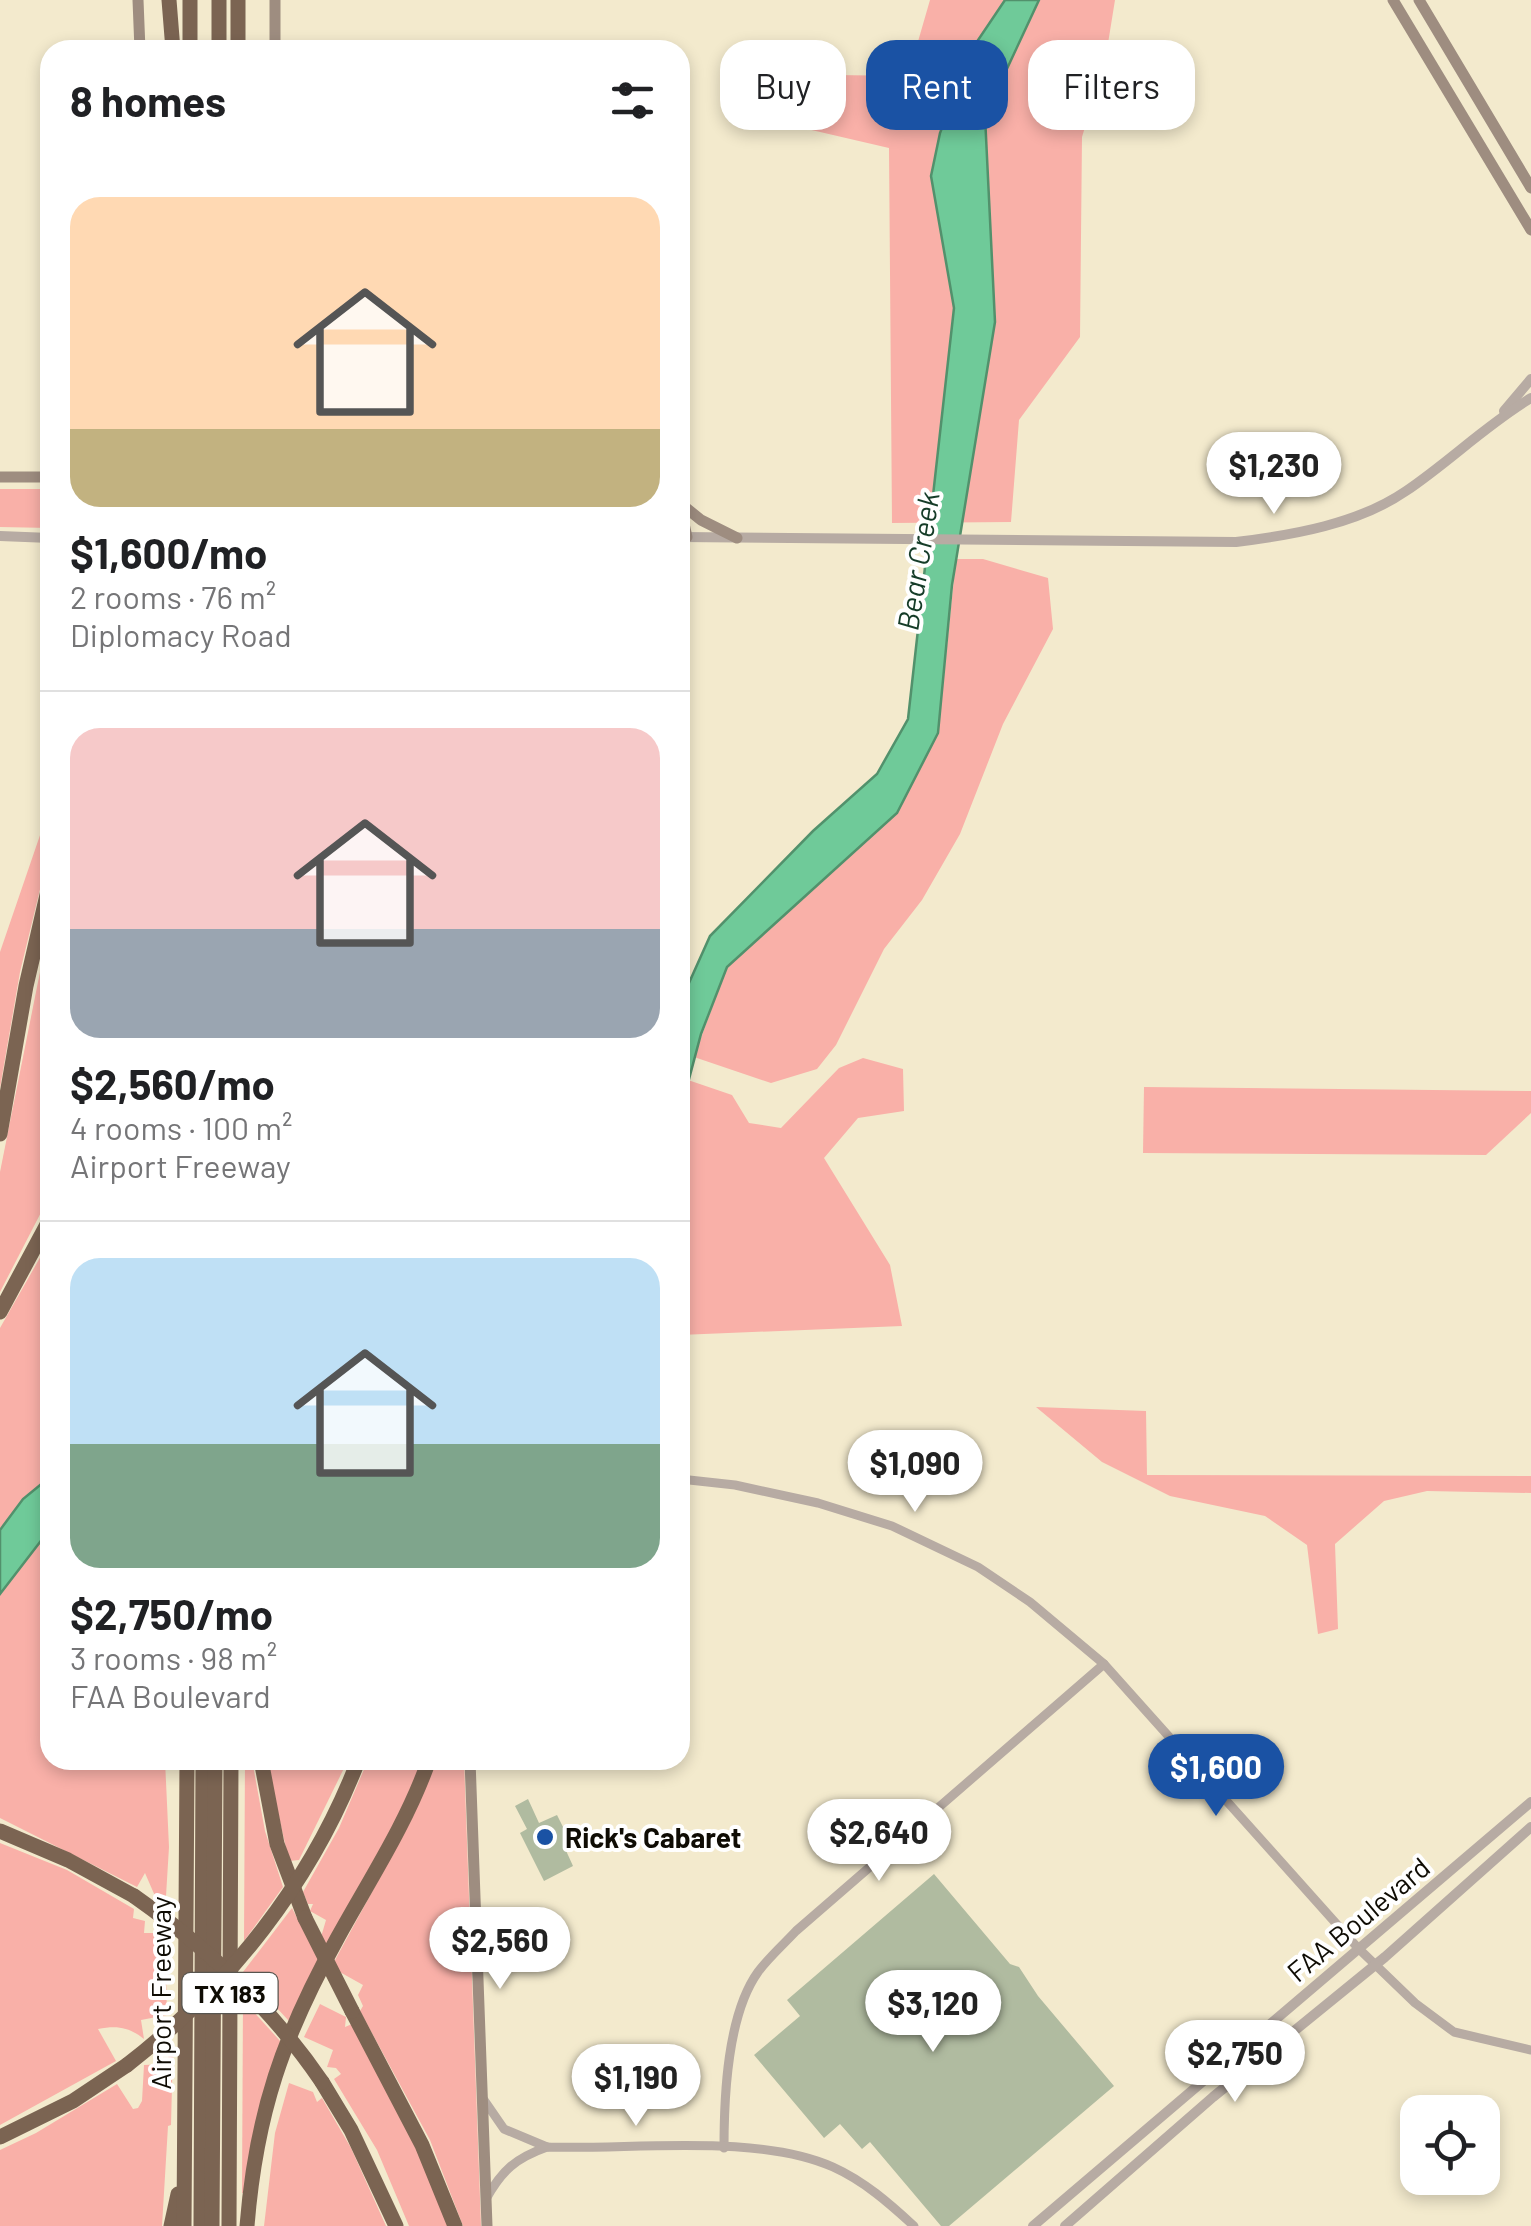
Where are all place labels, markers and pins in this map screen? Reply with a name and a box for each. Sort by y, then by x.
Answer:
pin: $1,230 [1193,432,1355,517]
pin: $1,090 [834,1430,996,1515]
pin: $1,600 [1135,1734,1297,1819]
pin: $2,640 [798,1799,960,1884]
place label: Rick's Cabaret [565,1820,741,1854]
marker: Rick's Cabaret [534,1826,556,1848]
pin: $2,560 [419,1907,581,1992]
pin: $3,120 [852,1970,1014,2055]
pin: $2,750 [1154,2020,1316,2105]
pin: $1,190 [555,2044,717,2129]

